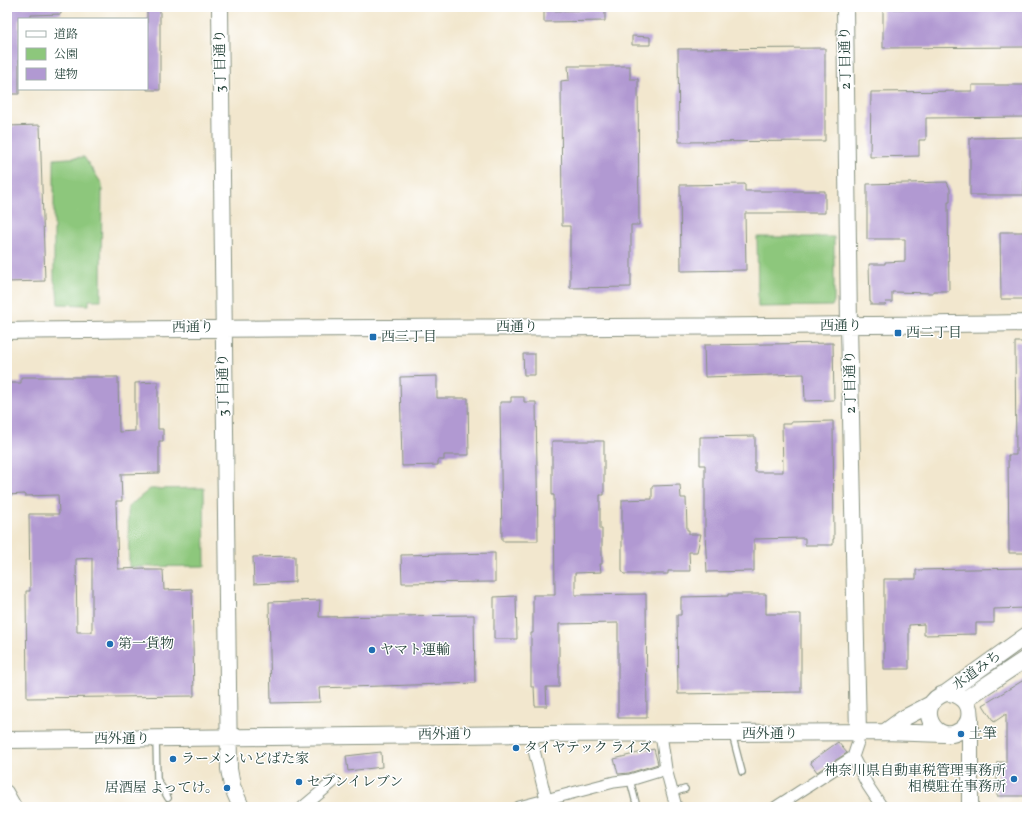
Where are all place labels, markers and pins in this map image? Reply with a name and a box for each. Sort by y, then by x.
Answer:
place label: 西二丁目 [906,324,962,343]
place label: 西三丁目 [381,328,437,347]
marker: 西二丁目 [893,328,903,338]
marker: 西三丁目 [368,332,378,342]
place label: 第一貨物 [118,635,174,654]
marker: 第一貨物 [105,639,115,649]
place label: ヤマト運輸 [380,641,450,660]
marker: ヤマト運輸 [367,645,377,655]
place label: 土筆 [969,725,997,744]
marker: 土筆 [956,729,966,739]
place label: タイヤテック ライズ [524,739,652,758]
marker: タイヤテック ライズ [511,743,521,753]
place label: ラーメン いどばた家 [181,750,309,769]
marker: ラーメン いどばた家 [168,754,178,764]
place label: 神奈川県自動車税管理事務所 相模駐在事務所 [824,762,1006,797]
place label: セブンイレブン [307,773,403,792]
marker: 神奈川県自動車税管理事務所 相模駐在事務所 [1009,774,1019,784]
marker: セブンイレブン [294,777,304,787]
place label: 居酒屋 よってけ。 [105,779,219,798]
marker: 居酒屋 よってけ。 [222,783,232,793]

